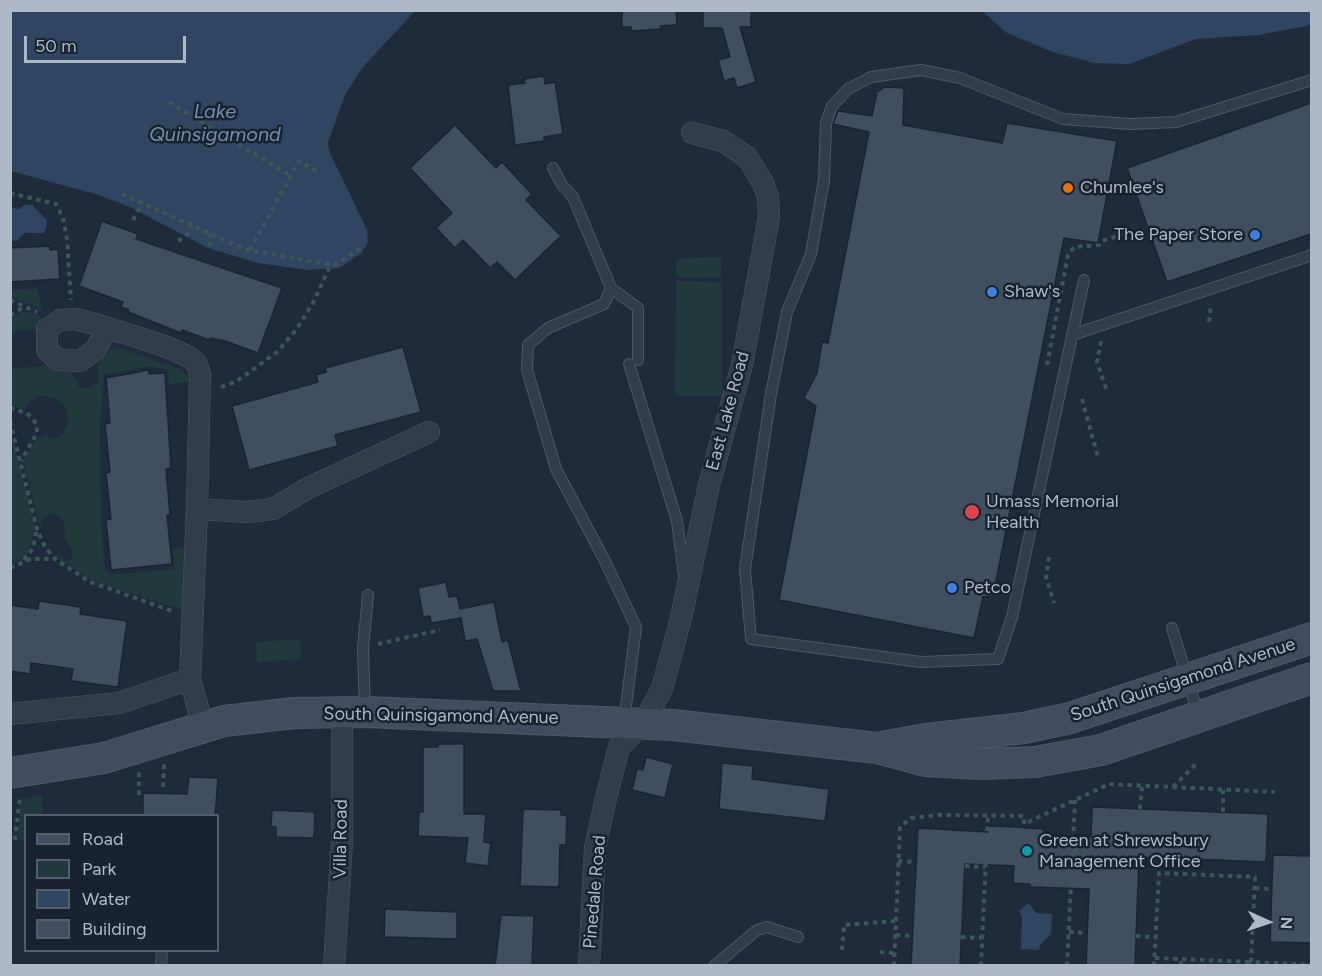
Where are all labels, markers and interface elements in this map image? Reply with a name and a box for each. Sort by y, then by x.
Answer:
scale bar [27,24,189,62]
text: 50 m [35,35,77,57]
water label: Lake Quinsigamond [149,100,281,147]
place label: Chumlee's [1080,177,1164,199]
marker: Chumlee's [1061,181,1075,195]
place label: The Paper Store [1114,224,1243,246]
marker: The Paper Store [1248,228,1262,242]
place label: Shaw's [1004,281,1060,303]
marker: Shaw's [985,285,999,299]
street label: East Lake Road [702,349,754,473]
place label: Umass Memorial Health [986,491,1119,534]
marker: Umass Memorial Health [963,503,981,521]
place label: Petco [964,577,1011,599]
marker: Petco [945,581,959,595]
street label: South Quinsigamond Avenue [1068,633,1298,727]
street label: South Quinsigamond Avenue [323,703,559,729]
street label: Villa Road [330,799,352,879]
legend [24,814,219,952]
text: Road [82,828,123,850]
place label: Green at Shrewsbury Management Office [1039,830,1209,872]
street label: Pinedale Road [579,834,611,950]
marker: Green at Shrewsbury Management Office [1020,844,1034,858]
text: Park [82,858,116,880]
text: Water [82,888,130,910]
north arrow [1238,892,1298,952]
text: N [1277,916,1296,930]
text: Building [82,918,147,940]

